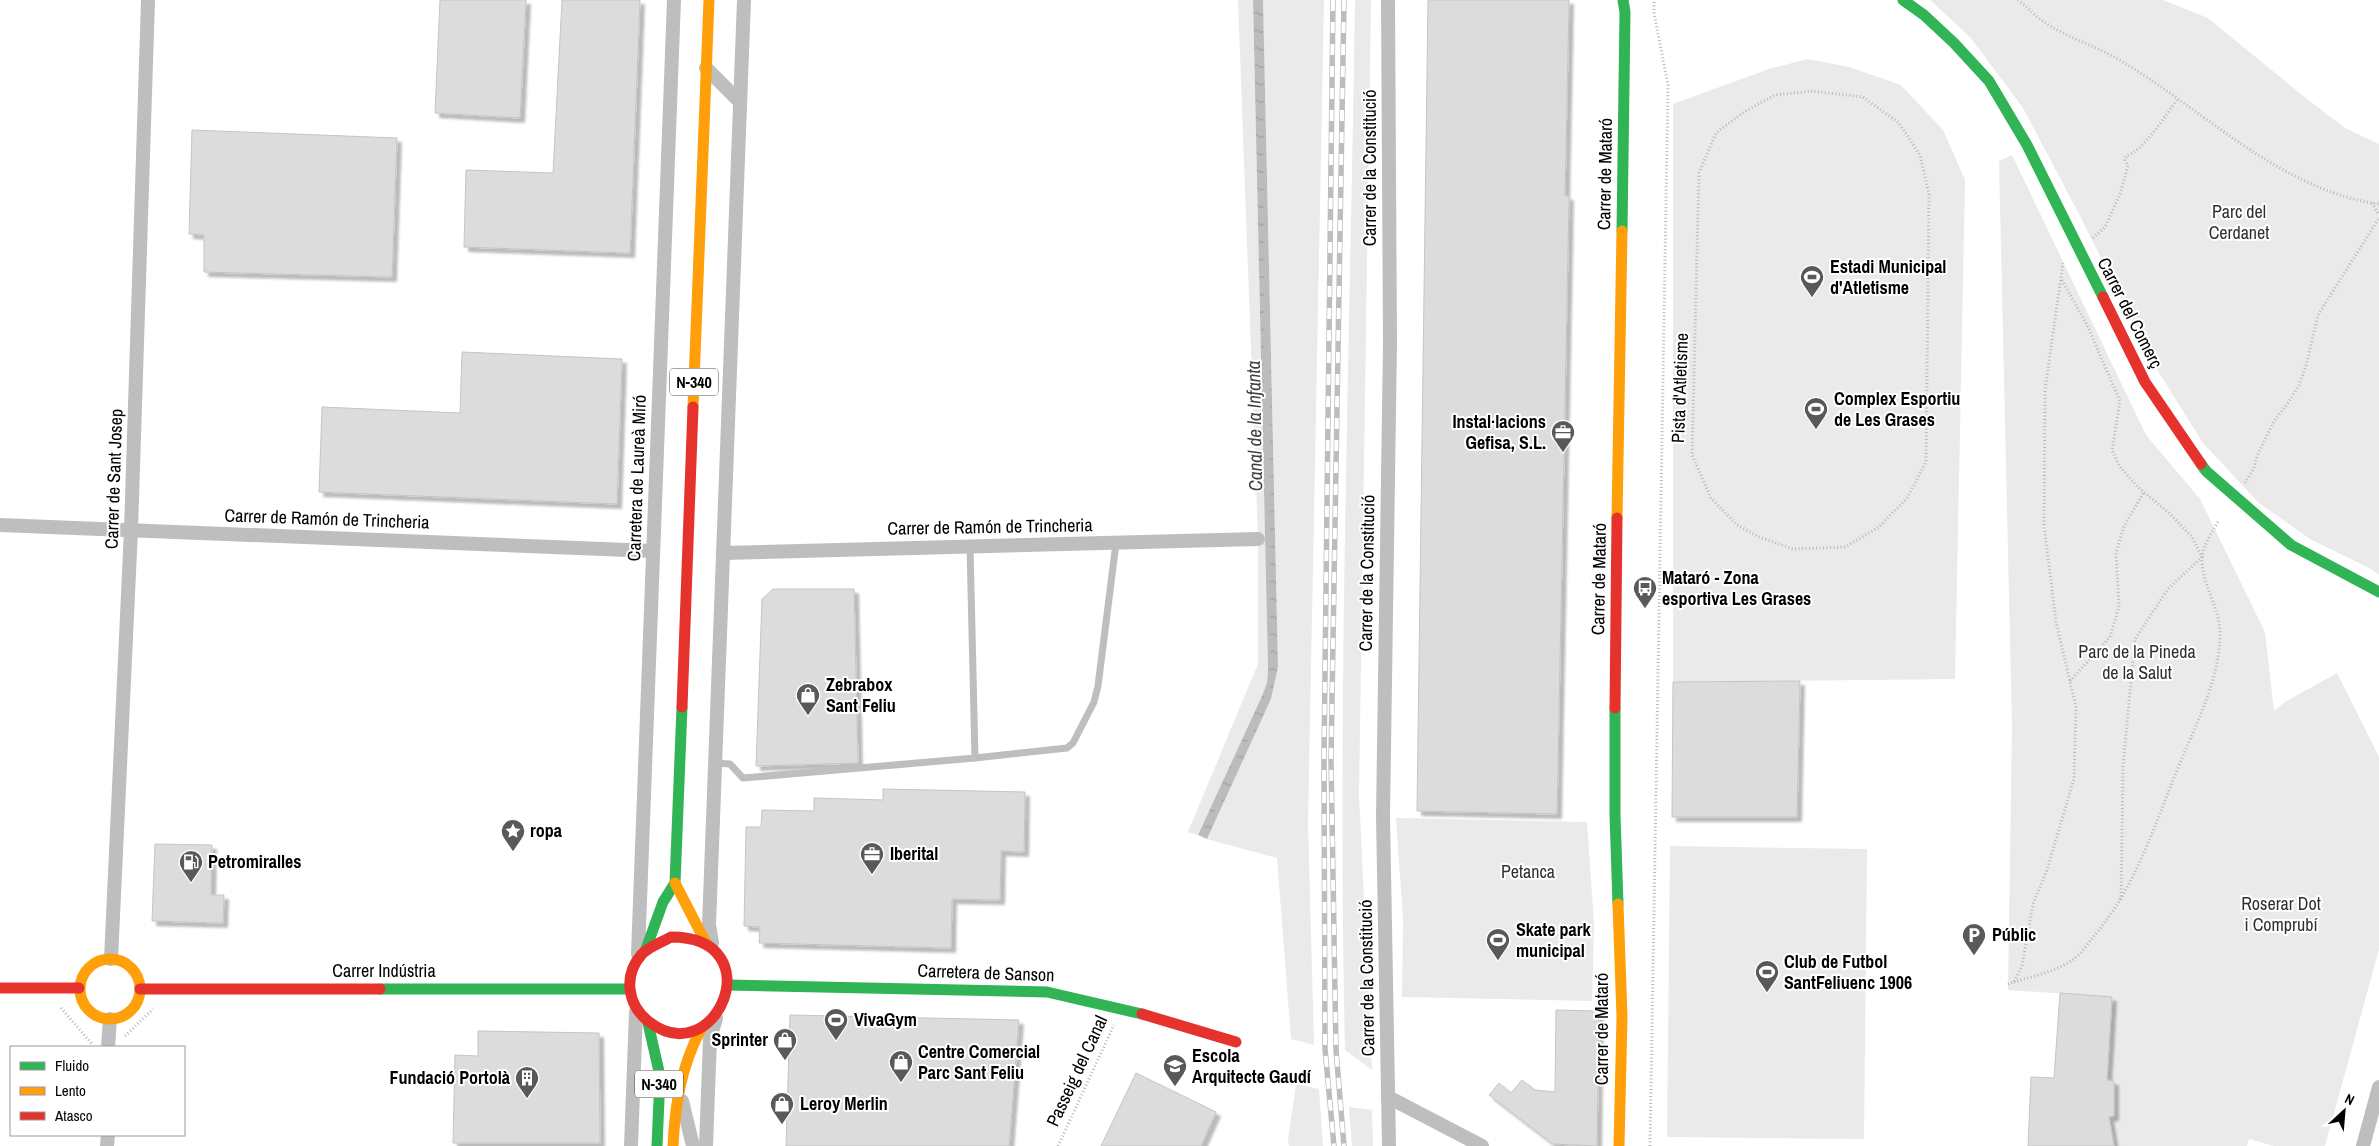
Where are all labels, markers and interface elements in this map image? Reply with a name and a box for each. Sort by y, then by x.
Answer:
street label: Carrer de la Constitució [1357,90,1382,246]
street label: Carrer de Mataró [1591,118,1618,230]
park label: Parc del Cerdanet [2209,199,2269,245]
street label: Carrer del Comerç [2092,253,2169,373]
place label: Estadi Municipal d'Atletisme [1830,254,1946,300]
sports icon: Estadi Municipal d'Atletisme [1799,264,1825,298]
street label: Pista d'Atletisme [1665,332,1694,444]
water label: Canal de la Infanta [1240,360,1268,492]
road number: N-340 [670,368,718,396]
place label: Complex Esportiu de Les Grases [1834,386,1960,432]
street label: Carretera de Laureà Miró [621,394,652,562]
sports icon: Complex Esportiu de Les Grases [1803,396,1829,430]
street label: Carrer de Sant Josep [99,408,128,550]
place label: Instal·lacions Gefisa, S.L. [1452,409,1546,455]
office icon: Instal·lacions Gefisa, S.L. [1550,419,1576,453]
street label: Carrer de la Constitució [1353,494,1380,652]
street label: Carrer de Ramón de Trincheria [224,502,430,535]
street label: Carrer de Ramón de Trincheria [887,512,1093,541]
street label: Carrer de Mataró [1585,523,1612,635]
place label: Mataró - Zona esportiva Les Grases [1662,565,1811,611]
bus stop icon: Mataró - Zona esportiva Les Grases [1632,575,1658,609]
park label: Parc de la Pineda de la Salut [2078,639,2196,685]
place label: Zebrabox Sant Feliu [826,672,896,718]
shop icon: Zebrabox Sant Feliu [795,682,821,716]
place icon: ropa [500,818,526,852]
place label: ropa [530,818,563,843]
office icon: Iberital [859,841,885,875]
place label: Iberital [890,841,938,866]
fuel station icon: Petromiralles [178,849,204,883]
place label: Petromiralles [208,849,302,874]
park label: Petanca [1501,859,1555,884]
park label: Roserar Dot i Comprubí [2241,891,2321,937]
street label: Carrer de la Constitució [1353,899,1380,1057]
place label: Skate park municipal [1516,917,1591,963]
parking icon: Públic [1961,922,1987,956]
place label: Públic [1992,922,2036,947]
sports icon: Skate park municipal [1485,927,1511,961]
place label: Club de Futbol SantFeliuenc 1906 [1784,949,1912,995]
street label: Carrer Indústria [332,958,436,983]
street label: Carretera de Sanson [917,958,1055,987]
sports icon: Club de Futbol SantFeliuenc 1906 [1754,959,1780,993]
street label: Carrer de Mataró [1589,973,1614,1085]
sports icon: VivaGym [823,1007,849,1041]
place label: VivaGym [854,1007,917,1032]
street label: Passeig del Canal [1040,1011,1113,1130]
place label: Sprinter [711,1027,768,1052]
shop icon: Sprinter [772,1027,798,1061]
place label: Centre Comercial Parc Sant Feliu [918,1039,1040,1085]
place label: Escola Arquitecte Gaudí [1192,1043,1312,1089]
legend [10,1046,185,1136]
shop icon: Centre Comercial Parc Sant Feliu [888,1049,914,1083]
school or university icon: Escola Arquitecte Gaudí [1162,1053,1188,1087]
text: Fluido [55,1055,89,1076]
place label: Fundació Portolà [389,1065,511,1090]
building icon: Fundació Portolà [514,1065,540,1099]
road number: N-340 [635,1070,683,1098]
text: Lento [55,1080,86,1101]
north arrow [2319,1086,2369,1136]
text: N [2342,1089,2357,1109]
shop icon: Leroy Merlin [769,1091,795,1125]
place label: Leroy Merlin [800,1091,888,1116]
text: Atasco [54,1105,93,1126]

